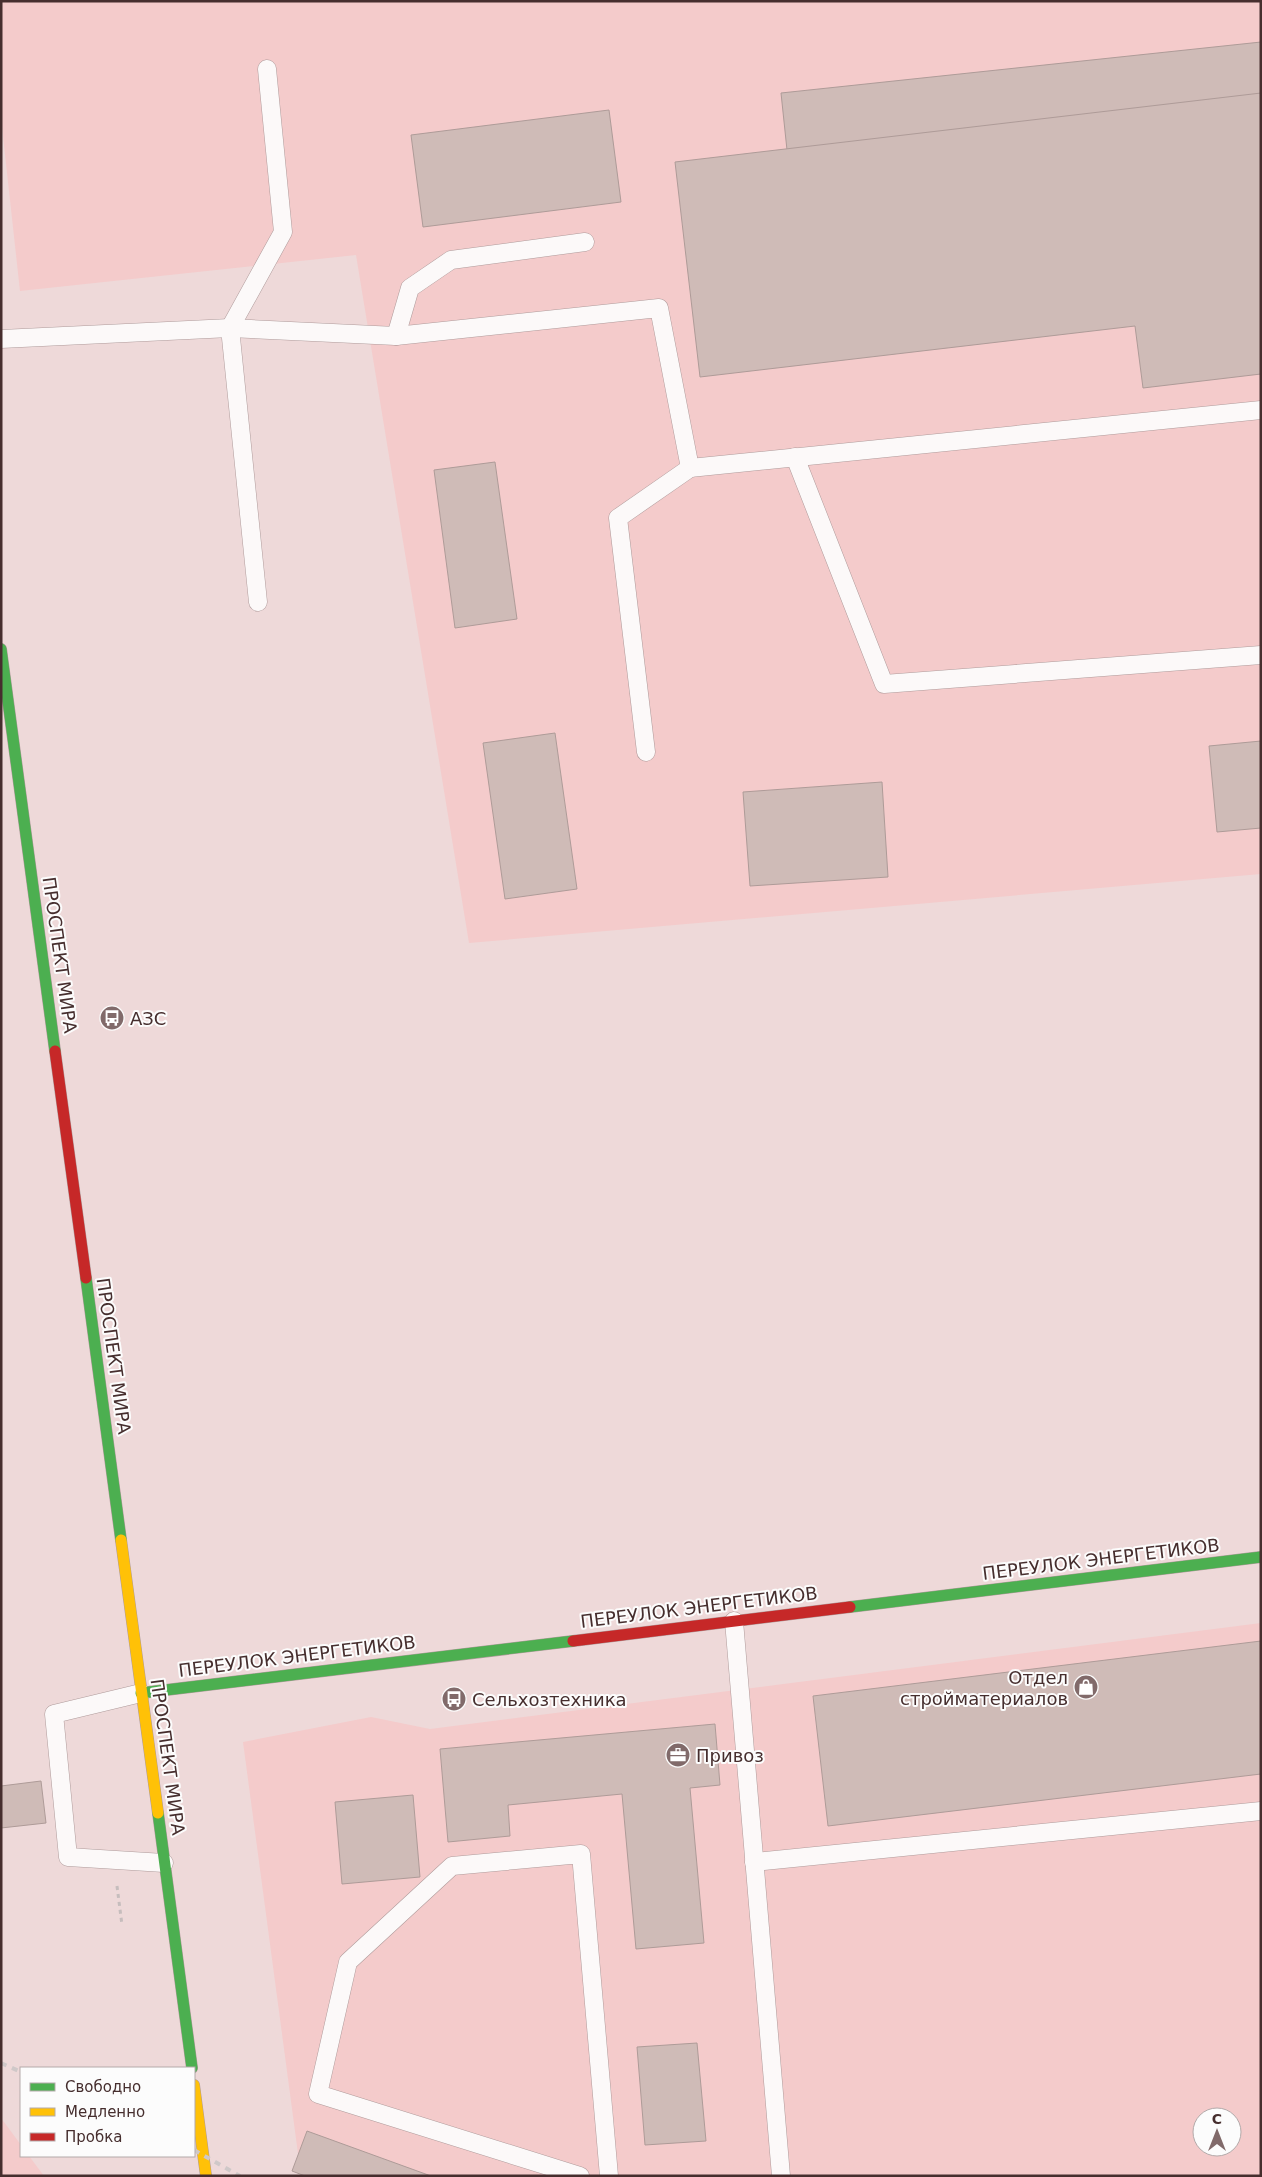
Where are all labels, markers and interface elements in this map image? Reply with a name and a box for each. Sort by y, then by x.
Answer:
street label: ПРОСПЕКТ МИРА [39,875,81,1035]
bus stop icon: АЗС [99,1005,125,1031]
place label: АЗС [130,1008,166,1029]
street label: ПРОСПЕКТ МИРА [93,1276,135,1436]
street label: ПЕРЕУЛОК ЭНЕРГЕТИКОВ [981,1534,1221,1584]
street label: ПЕРЕУЛОК ЭНЕРГЕТИКОВ [579,1582,819,1632]
street label: ПЕРЕУЛОК ЭНЕРГЕТИКОВ [177,1631,417,1681]
place label: Отдел стройматериалов [900,1667,1068,1709]
shop icon: Отдел стройматериалов [1073,1674,1099,1700]
street label: ПРОСПЕКТ МИРА [147,1677,189,1837]
bus stop icon: Сельхозтехника [441,1686,467,1712]
place label: Сельхозтехника [472,1689,627,1710]
office icon: Привоз [665,1742,691,1768]
place label: Привоз [696,1745,764,1766]
legend [20,2067,195,2157]
text: Свободно [65,2078,141,2096]
text: Медленно [65,2103,145,2121]
north arrow [1192,2107,1242,2157]
text: С [1212,2111,1222,2127]
text: Пробка [65,2128,122,2146]

